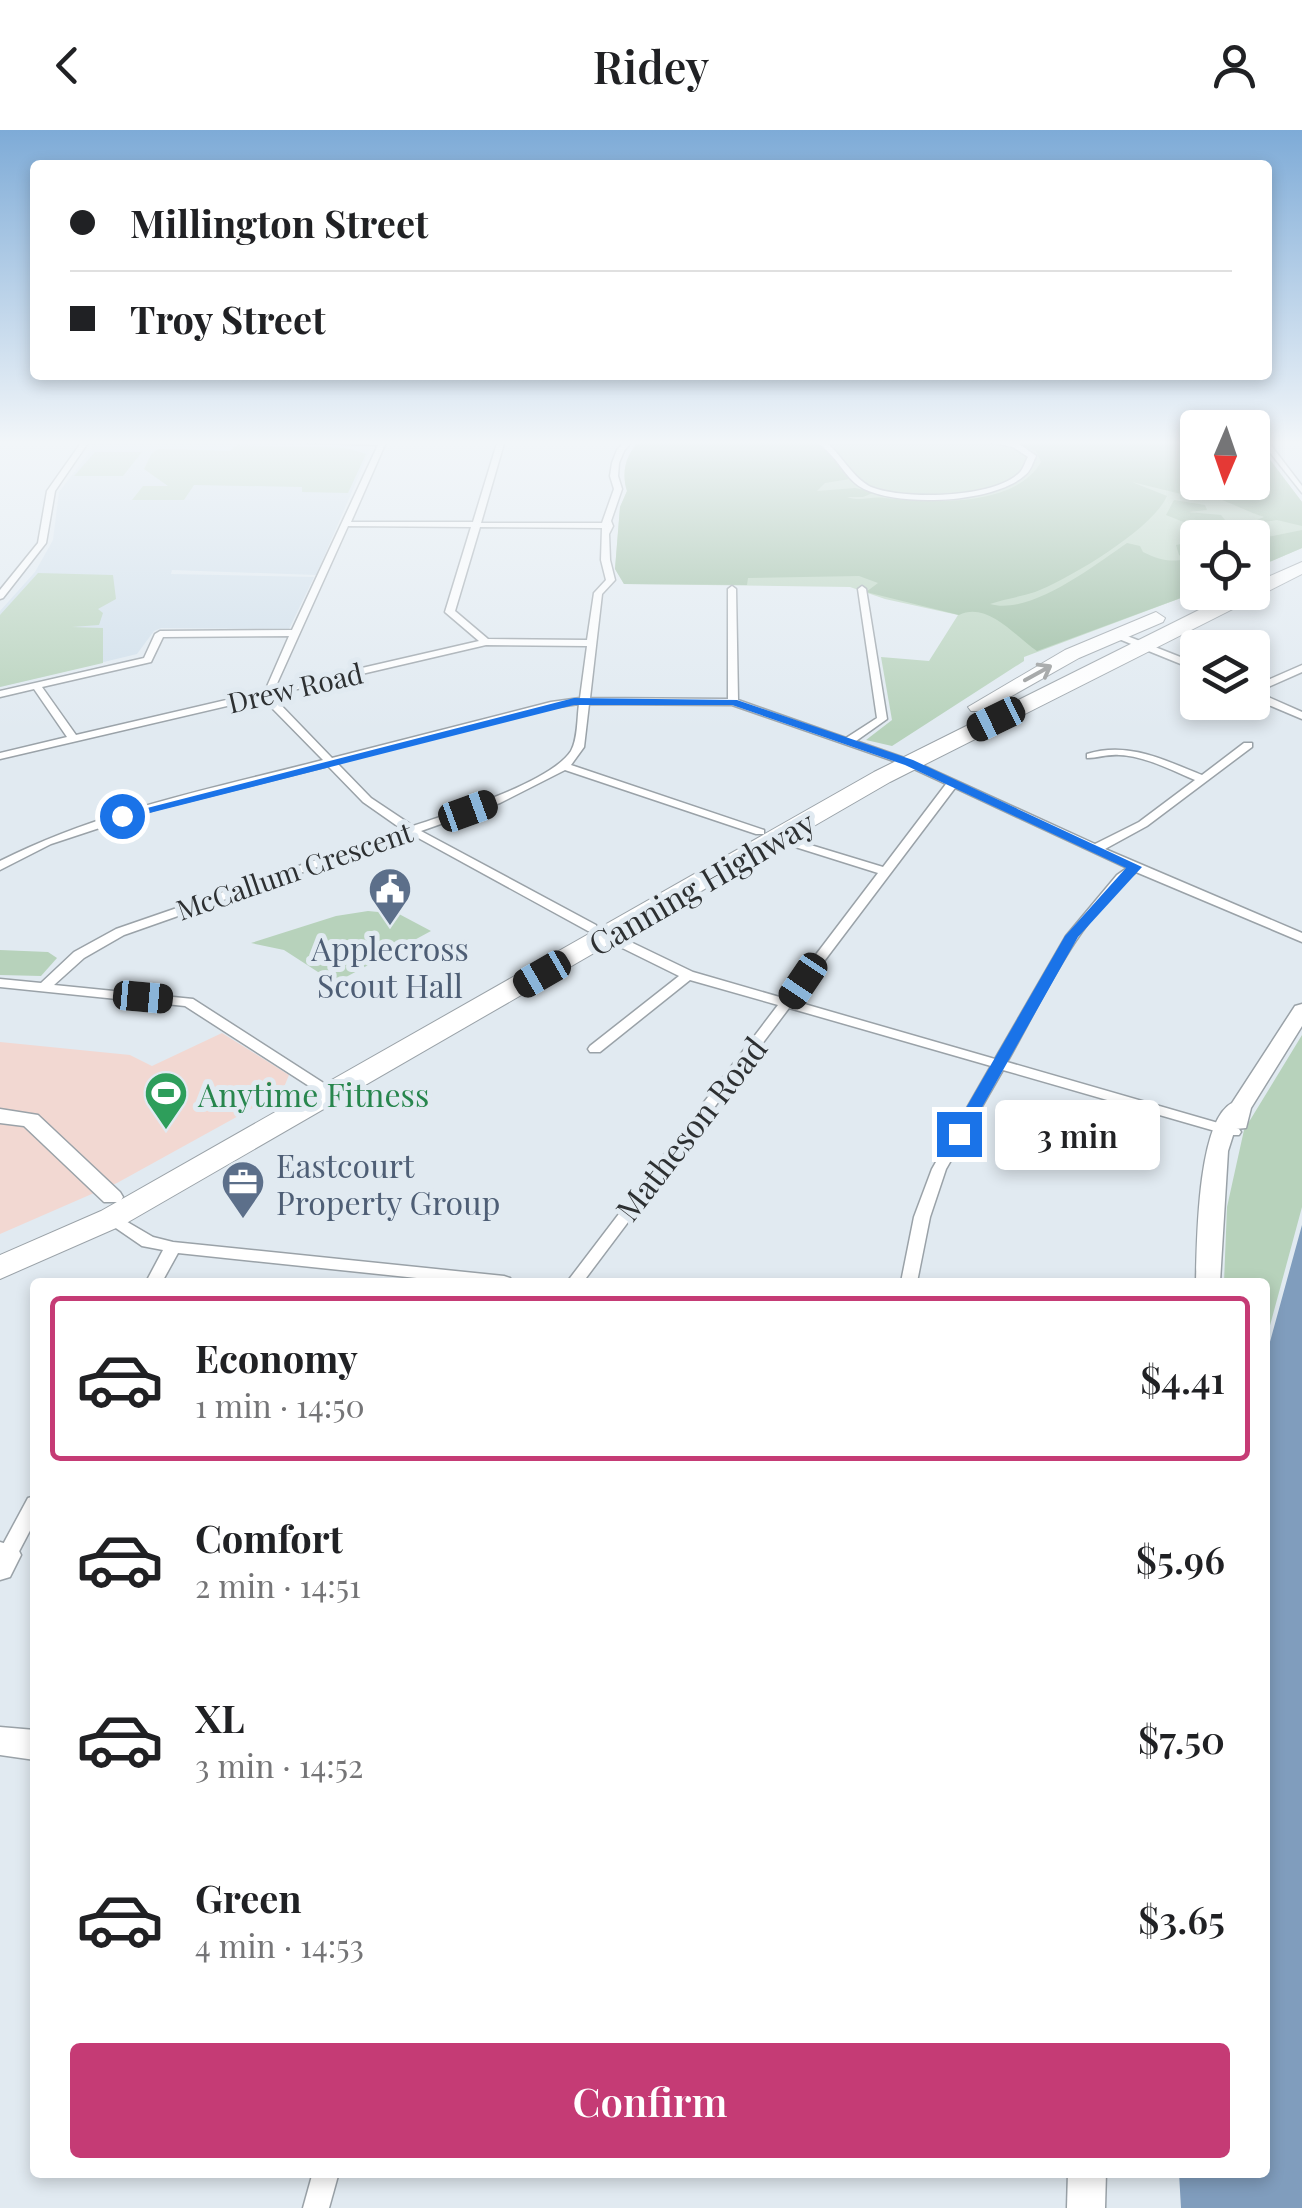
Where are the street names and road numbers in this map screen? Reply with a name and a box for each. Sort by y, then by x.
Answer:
street label: Drew Road [224,653,366,721]
street label: Canning Highway [580,800,822,964]
street label: McCallum Crescent [171,812,418,928]
street label: Matheson Road [605,1027,775,1229]

